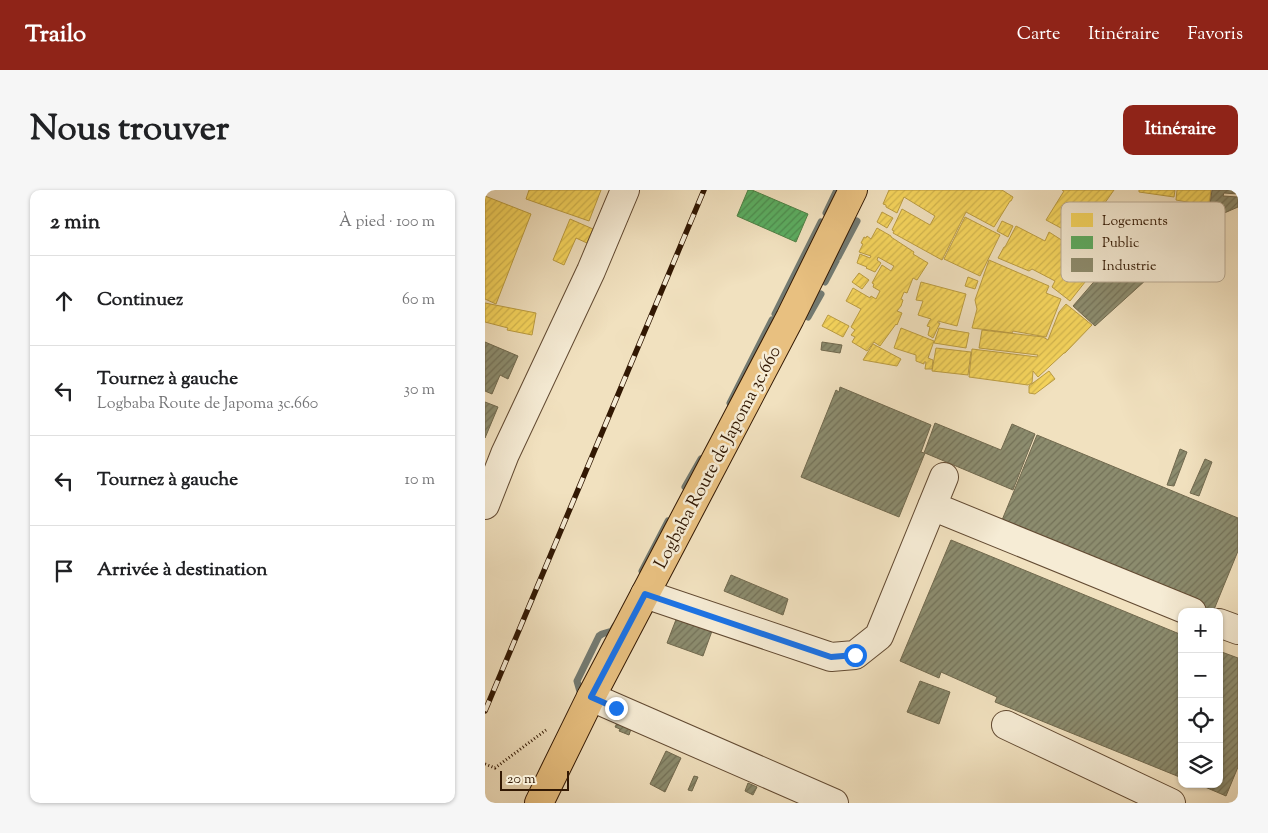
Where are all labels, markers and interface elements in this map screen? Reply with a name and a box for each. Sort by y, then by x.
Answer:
text: Trailo [25,18,86,52]
text: Carte [1017,22,1060,48]
text: Itinéraire [1088,22,1160,48]
text: Favoris [1188,22,1243,48]
text: Nous trouver [30,105,229,156]
button: Itinéraire [1123,105,1238,155]
legend [1061,202,1225,282]
text: 2 min [50,208,100,238]
text: À pied · 100 m [339,211,435,234]
text: Logements [1102,212,1168,232]
text: Public [1102,234,1139,254]
text: Industrie [1102,257,1157,277]
icon: ahead [50,287,78,315]
text: Continuez [97,287,183,314]
text: 60 m [402,289,435,312]
street label: Logbaba Route de Japoma 3c.660 [649,342,789,574]
text: Tournez à gauche [97,366,238,393]
icon: left [50,377,78,405]
text: 30 m [404,379,435,402]
text: Logbaba Route de Japoma 3c.660 [97,393,318,416]
icon: left [50,467,78,495]
text: Tournez à gauche [97,467,238,494]
text: 10 m [405,469,435,492]
icon: arrive [50,557,78,585]
text: Arrivée à destination [97,557,268,584]
map controls [1178,608,1223,788]
button: + [1178,608,1223,653]
route start [844,644,867,667]
button: − [1178,653,1223,698]
route end [605,697,628,720]
button: locate [1178,698,1223,743]
button: layers [1178,743,1223,788]
scale bar [500,768,569,791]
text: 20 m [507,770,536,790]

